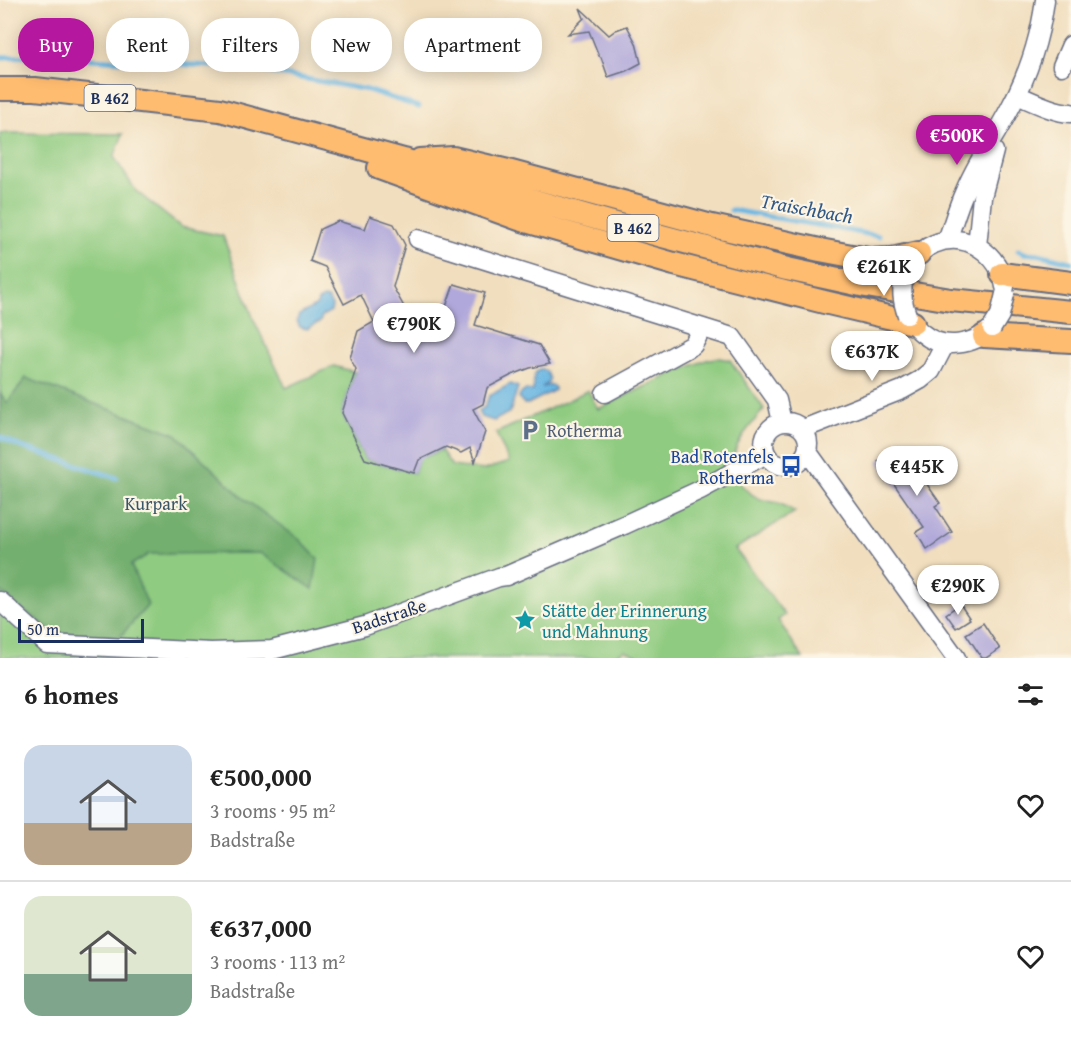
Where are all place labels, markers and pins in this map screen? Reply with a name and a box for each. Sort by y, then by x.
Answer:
pin: €500K [915,115,999,166]
pin: €261K [842,246,926,297]
pin: €790K [372,303,456,354]
pin: €637K [830,331,914,382]
place label: Rotherma [547,417,623,444]
parking icon: Rotherma [518,418,542,442]
place label: Bad Rotenfels Rotherma [671,443,774,491]
pin: €445K [875,446,959,497]
bus stop icon: Bad Rotenfels Rotherma [779,454,803,478]
pin: €290K [916,565,1000,616]
place label: Stätte der Erinnerung und Mahnung [542,597,707,645]
place icon: Stätte der Erinnerung und Mahnung [513,608,537,632]

